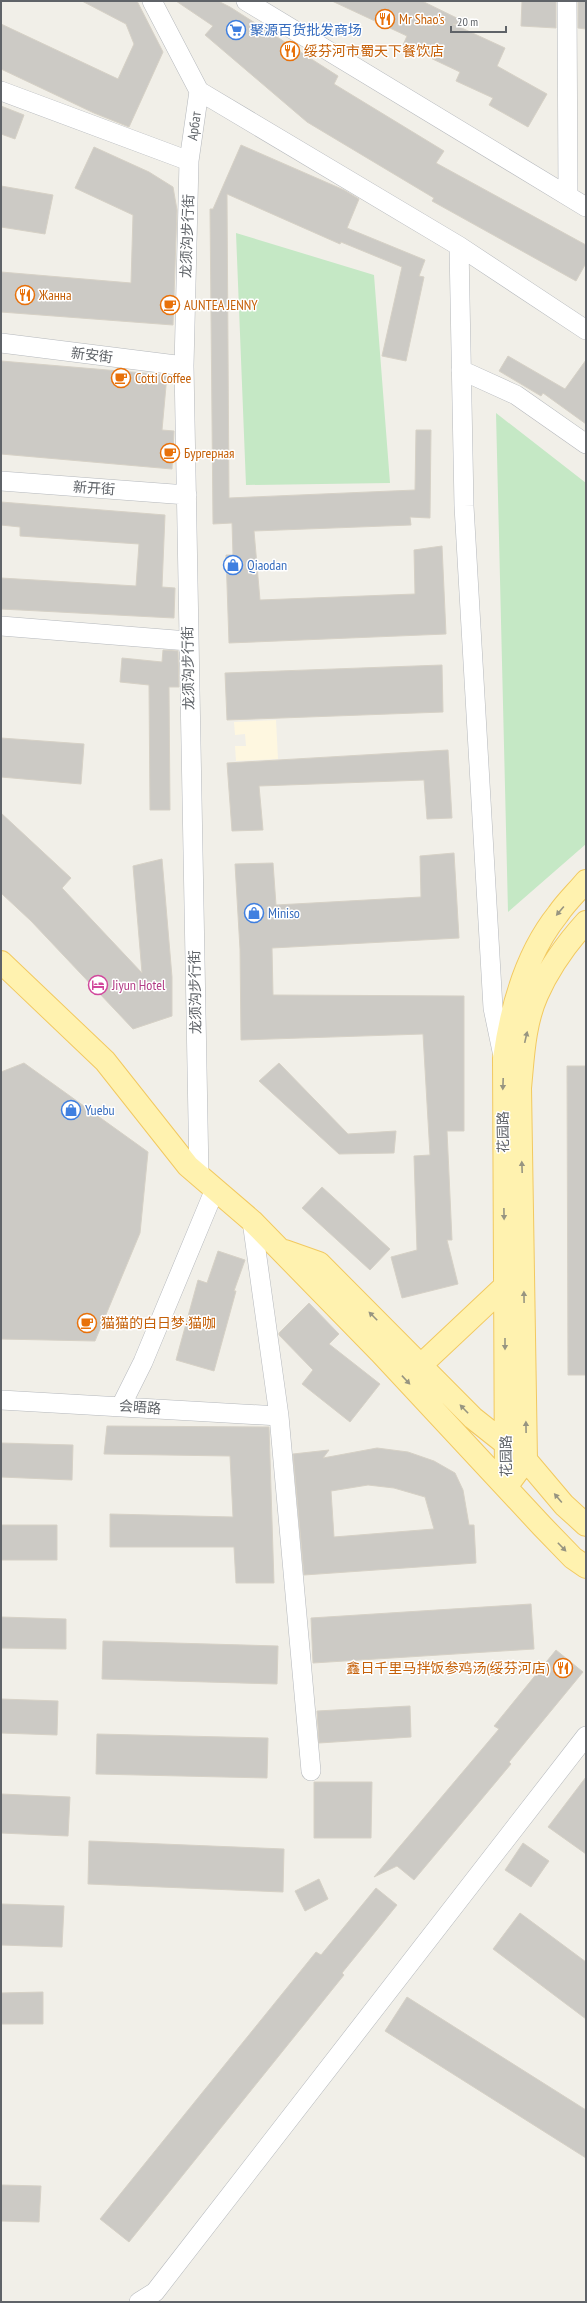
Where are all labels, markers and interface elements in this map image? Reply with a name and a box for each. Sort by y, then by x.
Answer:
restaurant icon: Mr Shao's [374,8,396,30]
scale bar [451,8,506,34]
place label: Mr Shao's [399,10,445,28]
text: 20 m [457,14,478,29]
supermarket icon: 聚源百货批发商场 [225,19,247,41]
place label: 聚源百货批发商场 [250,21,362,39]
restaurant icon: 绥芬河市蜀天下餐饮店 [279,40,301,62]
place label: 绥芬河市蜀天下餐饮店 [304,42,444,60]
street label: Арбат [183,110,205,142]
street label: 龙须沟步行街 [177,194,197,278]
restaurant icon: Жанна [14,284,36,306]
place label: Жанна [38,286,72,304]
cafe icon: AUNTEA JENNY [159,294,181,316]
place label: AUNTEA JENNY [184,296,258,314]
street label: 新安街 [70,344,114,366]
cafe icon: Cotti Coffee [110,367,132,389]
place label: Cotti Coffee [135,369,191,387]
cafe icon: Бургерная [159,442,181,464]
place label: Бургерная [184,444,235,462]
street label: 新开街 [72,478,116,498]
shop icon: Qiaodan [222,554,244,576]
place label: Qiaodan [247,556,287,574]
street label: 龙须沟步行街 [178,626,198,710]
shop icon: Miniso [243,902,265,924]
place label: Miniso [268,904,300,922]
one-way arrow [556,905,565,916]
street label: 龙须沟步行街 [185,950,205,1034]
hotel icon: Jiyun Hotel [87,974,109,996]
place label: Jiyun Hotel [111,976,166,994]
one-way arrow [523,1031,529,1043]
one-way arrow [499,1078,506,1090]
shop icon: Yuebu [60,1099,82,1121]
place label: Yuebu [85,1101,115,1119]
street label: 花园路 [494,1111,512,1153]
one-way arrow [518,1161,525,1173]
one-way arrow [501,1208,507,1221]
one-way arrow [521,1290,527,1303]
cafe icon: 猫猫的白日梦·猫咖 [76,1312,98,1334]
one-way arrow [368,1312,378,1321]
place label: 猫猫的白日梦·猫咖 [101,1314,216,1332]
one-way arrow [502,1338,508,1351]
one-way arrow [401,1375,411,1385]
street label: 会晤路 [118,1397,162,1417]
one-way arrow [459,1404,469,1414]
one-way arrow [523,1420,529,1433]
street label: 花园路 [497,1435,515,1477]
one-way arrow [554,1492,563,1503]
one-way arrow [557,1542,567,1552]
restaurant icon: 鑫日千里马拌饭参鸡汤(绥芬河店) [552,1657,574,1679]
place label: 鑫日千里马拌饭参鸡汤(绥芬河店) [346,1659,550,1677]

